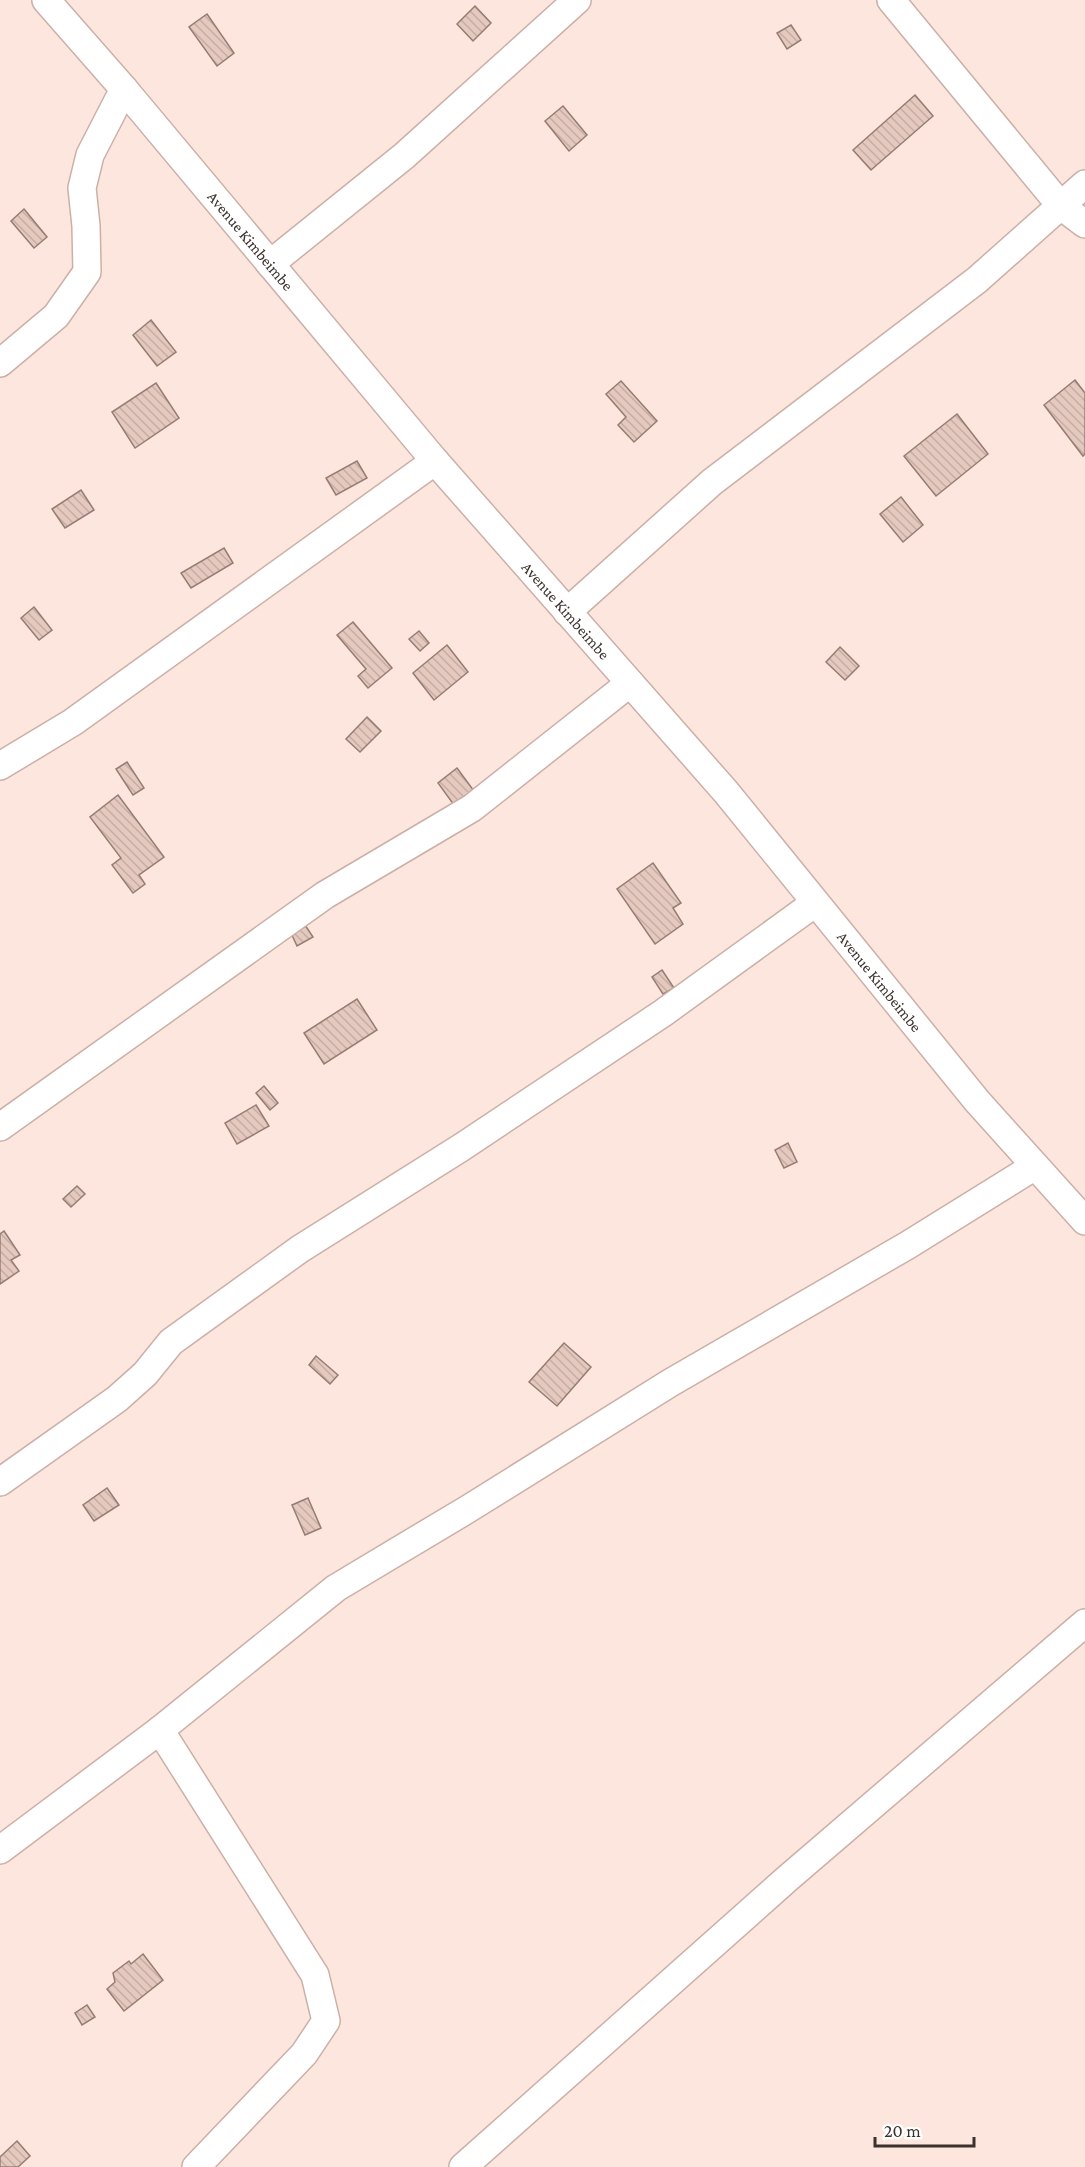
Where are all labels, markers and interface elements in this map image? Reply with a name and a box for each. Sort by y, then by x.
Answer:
street label: Avenue Kimbeimbe [205,188,297,294]
street label: Avenue Kimbeimbe [519,558,614,662]
street label: Avenue Kimbeimbe [834,928,926,1035]
scale bar [875,2110,974,2148]
text: 20 m [884,2121,921,2141]

